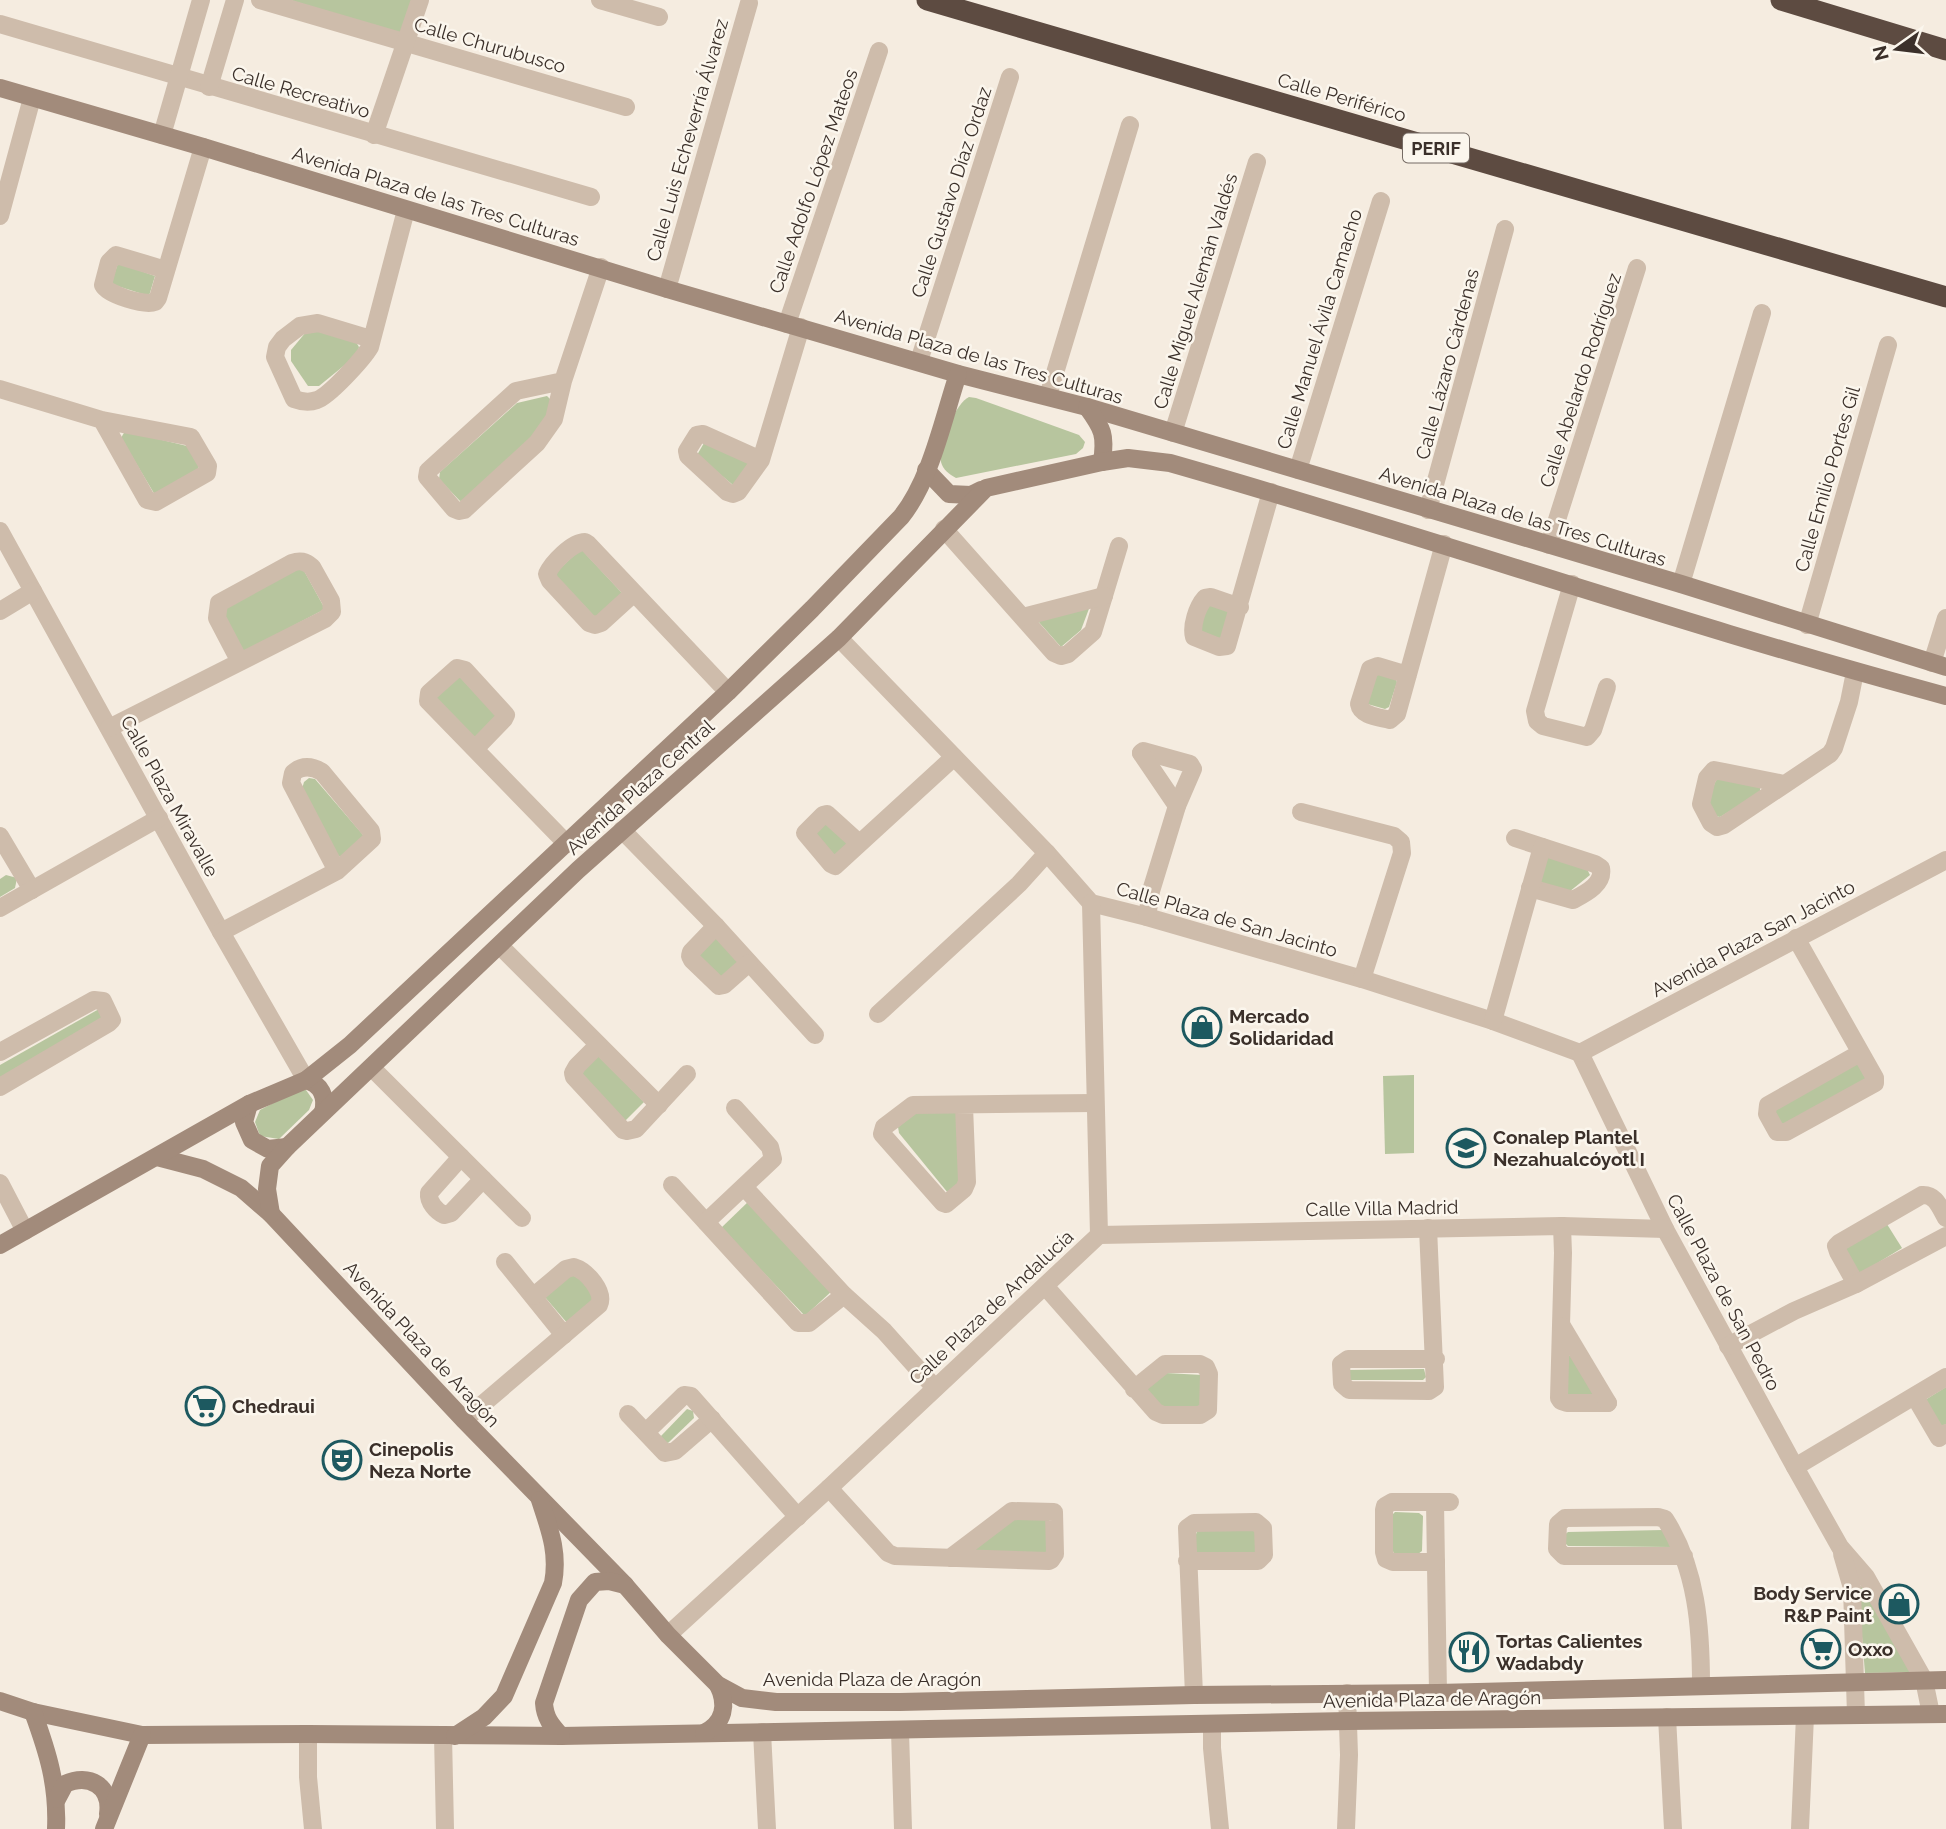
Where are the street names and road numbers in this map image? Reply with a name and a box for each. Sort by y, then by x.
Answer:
street label: Calle Churubusco [412,13,568,77]
street label: Calle Luis Echeverría Álvarez [642,16,732,264]
street label: Calle Recreativo [229,62,373,122]
street label: Calle Adolfo López Mateos [764,66,862,296]
street label: Calle Periférico [1275,68,1409,126]
street label: Calle Gustavo Díaz Ordaz [906,84,996,300]
road number: PERIF [1403,134,1469,162]
street label: Avenida Plaza de las Tres Culturas [290,142,582,250]
street label: Calle Miguel Alemán Valdés [1149,170,1241,412]
street label: Calle Manuel Ávila Camacho [1272,206,1366,452]
street label: Calle Lázaro Cárdenas [1411,266,1483,462]
street label: Calle Abelardo Rodríguez [1535,270,1625,490]
street label: Avenida Plaza de las Tres Culturas [832,304,1126,408]
street label: Calle Emilio Portes Gil [1790,383,1864,574]
street label: Avenida Plaza de las Tres Culturas [1377,462,1669,570]
street label: Calle Plaza Miravalle [117,712,223,880]
street label: Avenida Plaza Central [562,714,719,859]
street label: Avenida Plaza San Jacinto [1648,875,1858,1001]
street label: Calle Plaza de San Jacinto [1114,877,1340,961]
street label: Calle Plaza de San Pedro [1663,1190,1785,1394]
street label: Calle Villa Madrid [1305,1196,1459,1220]
street label: Calle Plaza de Andalucía [904,1225,1078,1389]
street label: Avenida Plaza de Aragón [339,1257,505,1431]
street label: Avenida Plaza de Aragón [763,1668,981,1690]
street label: Avenida Plaza de Aragón [1323,1686,1541,1712]

